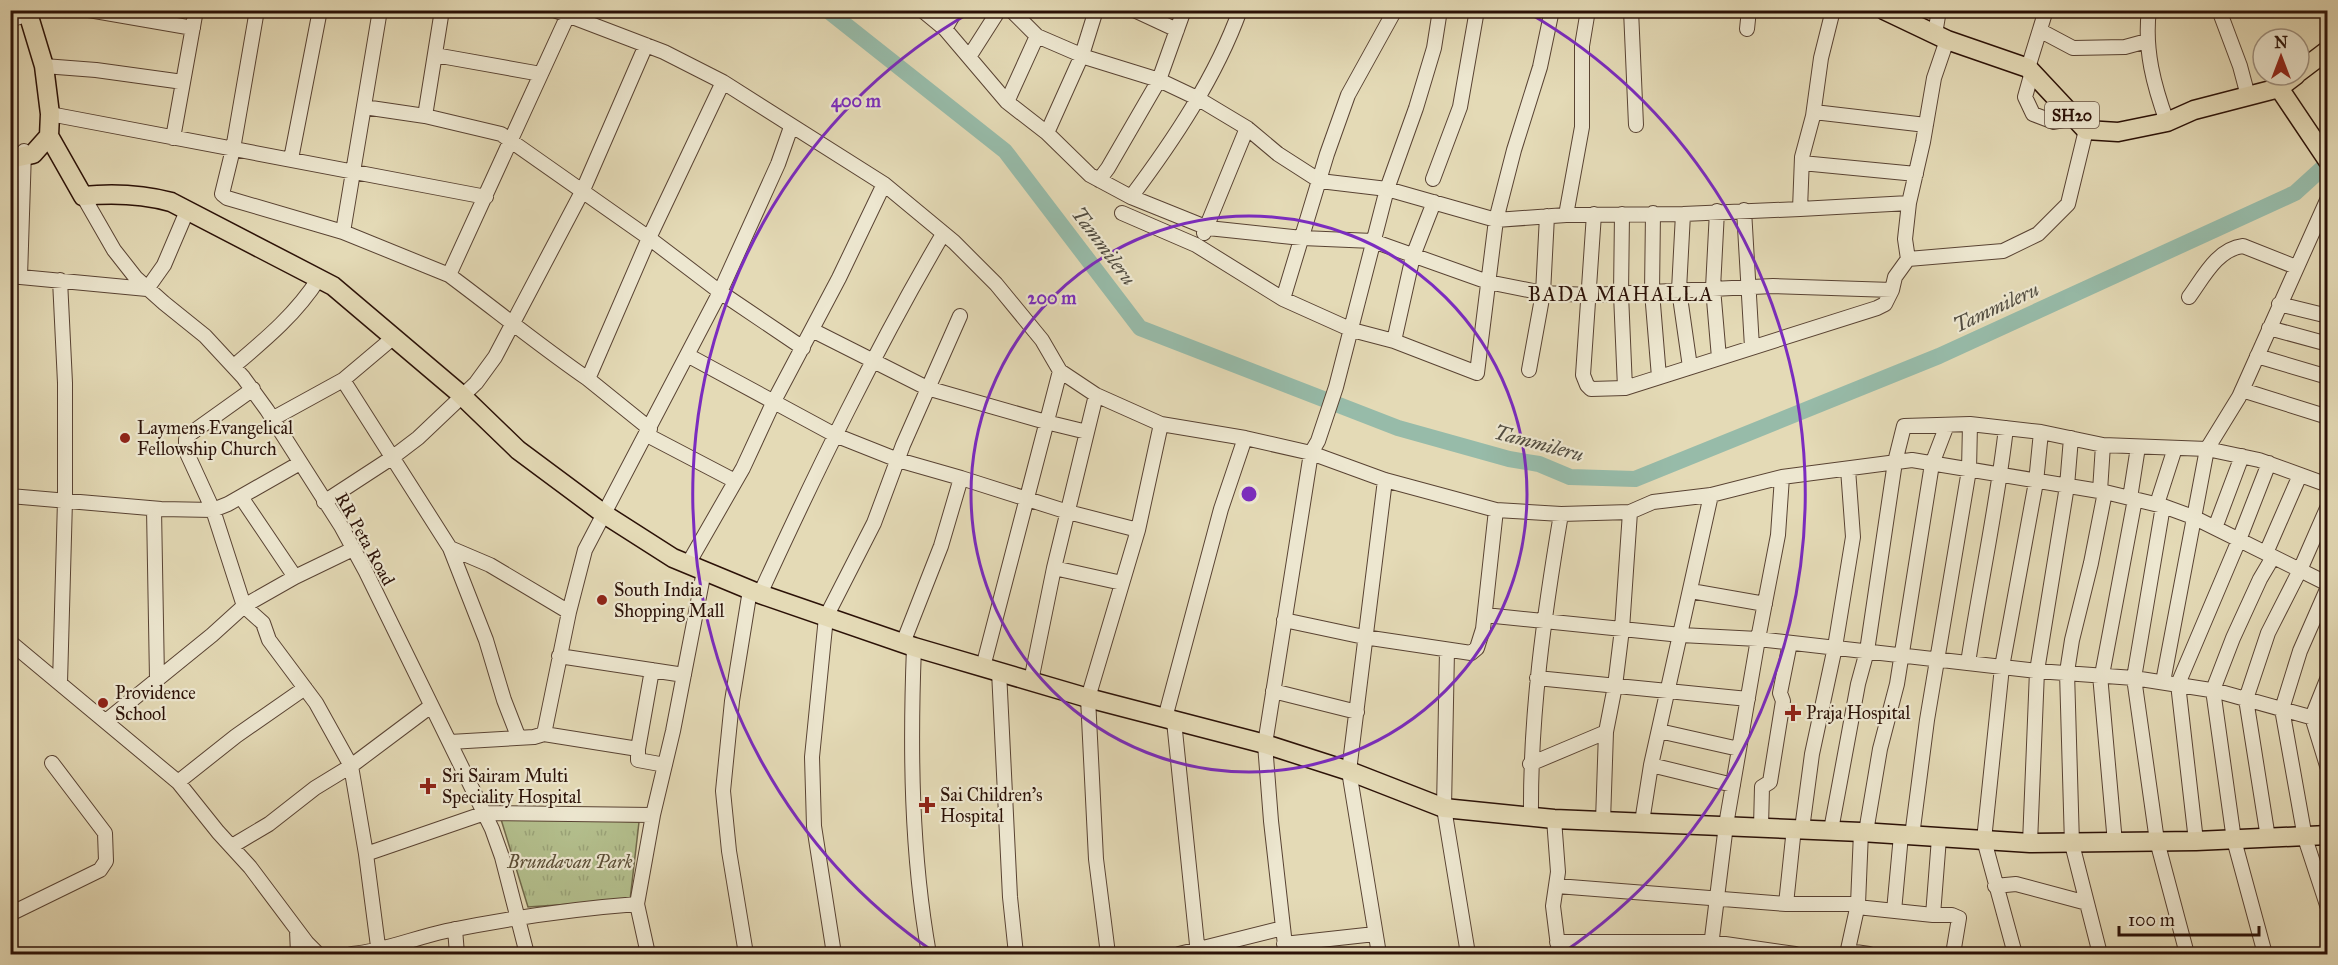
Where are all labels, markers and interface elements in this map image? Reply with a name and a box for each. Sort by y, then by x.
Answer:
north arrow [2251,27,2311,87]
text: N [2274,33,2288,52]
text: 400 m [831,90,882,113]
road number: SH20 [2045,102,2099,128]
water label: Tammileru [1067,202,1141,290]
water label: Tammileru [1949,277,2043,337]
district label: BADA MAHALLA [1528,282,1714,306]
text: 200 m [1028,287,1077,309]
place label: Laymens Evangelical Fellowship Church [137,417,293,460]
water label: Tammileru [1492,420,1586,466]
marker: Laymens Evangelical Fellowship Church [118,431,132,445]
centre of rings [1239,484,1259,504]
street label: RR Peta Road [330,489,400,589]
place label: South India Shopping Mall [614,579,724,623]
marker: South India Shopping Mall [595,593,609,607]
place label: Providence School [115,682,196,725]
marker: Providence School [96,696,110,710]
place label: Praja Hospital [1806,702,1910,724]
marker: Praja Hospital [1784,704,1802,722]
place label: Sri Sairam Multi Speciality Hospital [442,765,581,808]
marker: Sri Sairam Multi Speciality Hospital [419,777,437,795]
place label: Sai Children's Hospital [940,784,1043,827]
marker: Sai Children's Hospital [918,796,936,814]
park label: Brundavan Park [507,851,632,873]
scale bar [2119,899,2258,937]
text: 100 m [2128,909,2175,931]

